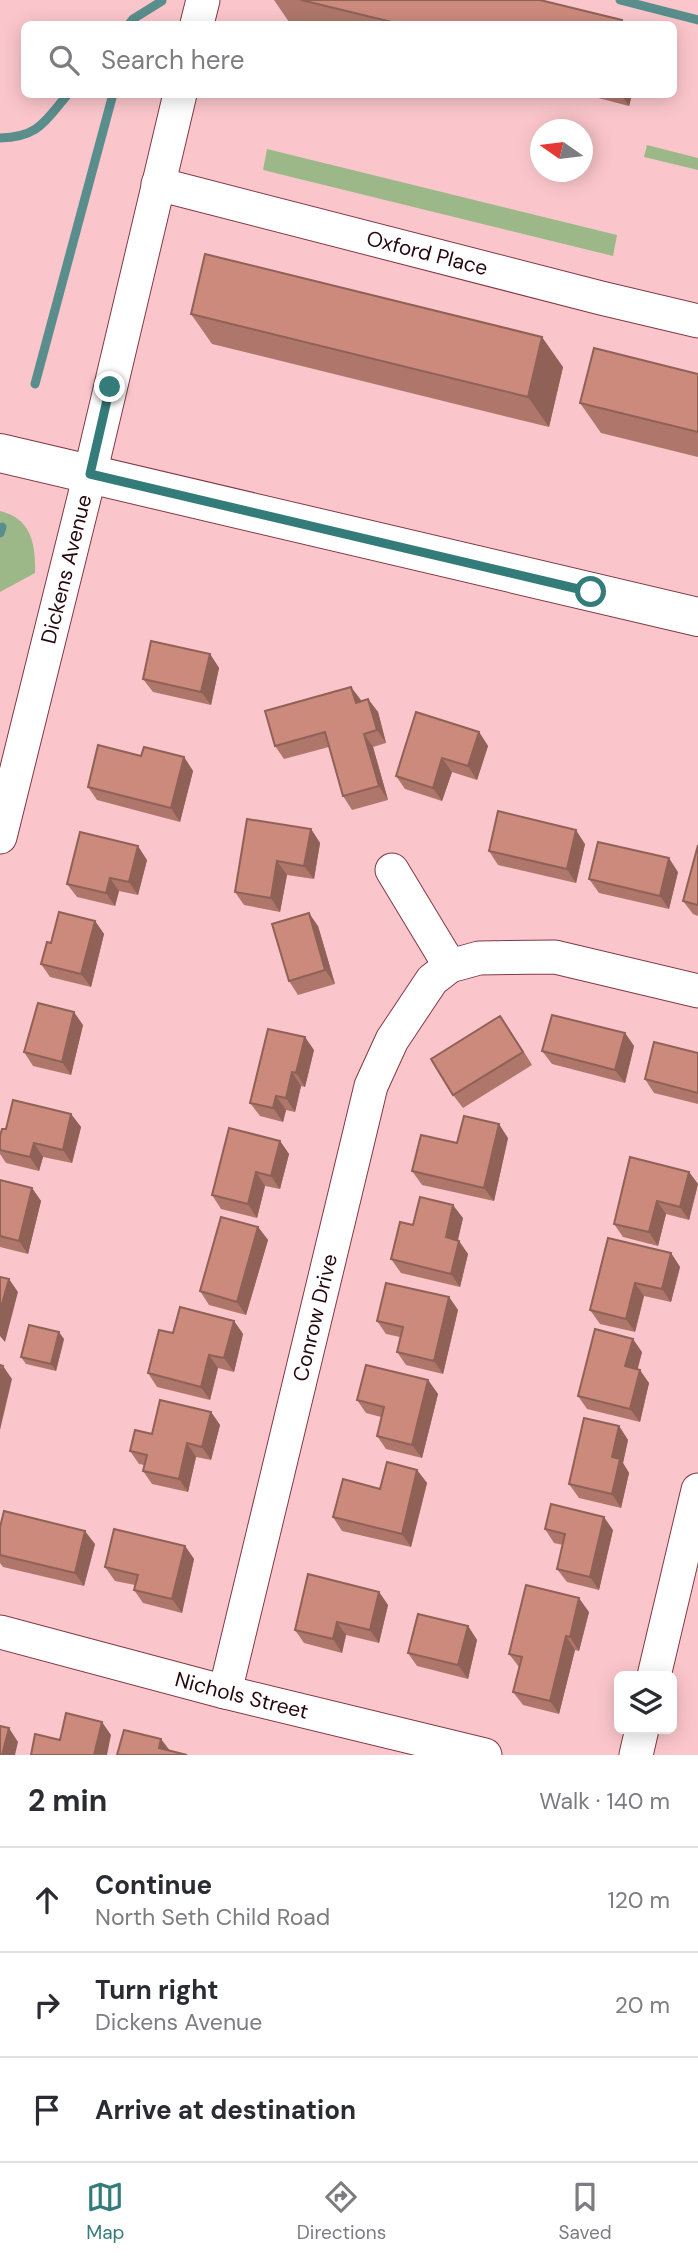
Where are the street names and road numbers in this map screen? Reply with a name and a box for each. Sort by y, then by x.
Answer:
street label: Oxford Place [364,224,491,282]
street label: Dickens Avenue [34,491,98,647]
street label: Conrow Drive [286,1251,344,1384]
street label: Nichols Street [172,1665,311,1726]

